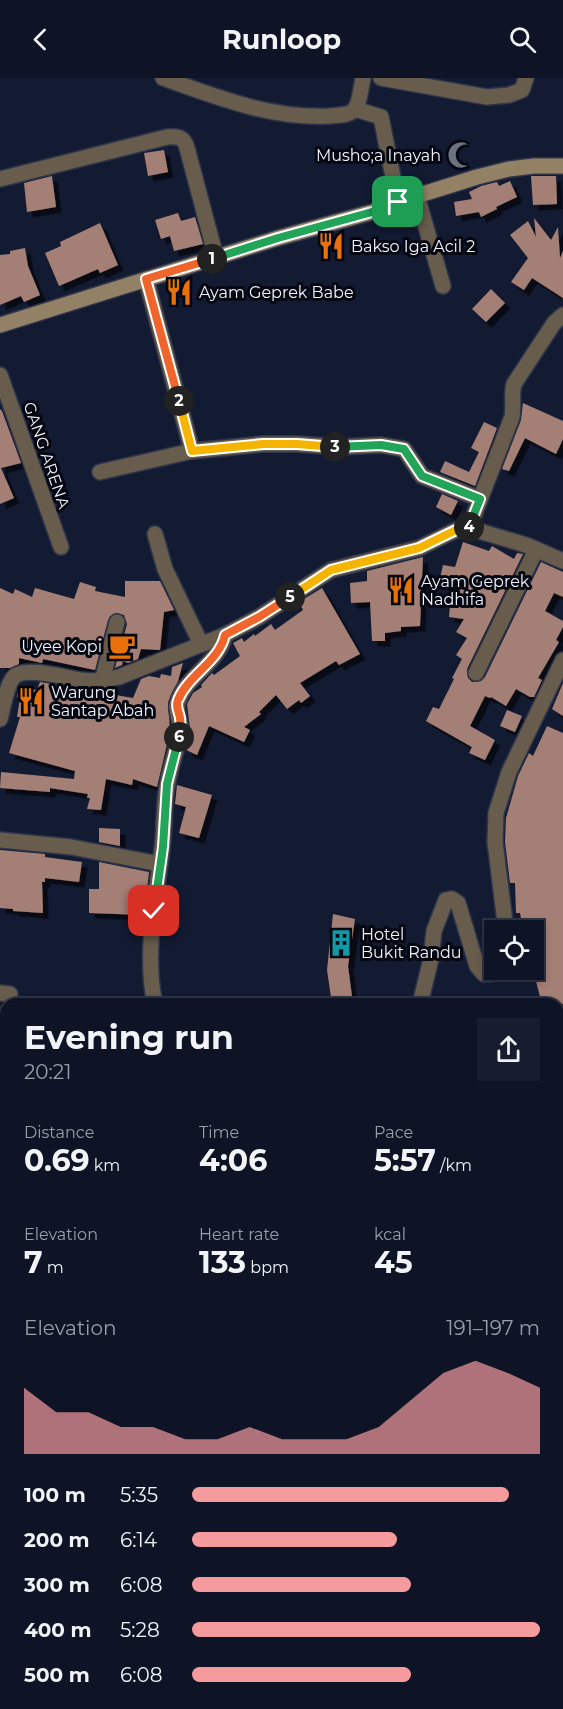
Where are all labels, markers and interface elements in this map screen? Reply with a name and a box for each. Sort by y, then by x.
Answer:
icon: back [24,23,57,56]
text: Runloop [222,23,341,56]
icon: search [506,23,539,56]
mosque icon: Musho;a Inayah [446,140,476,170]
place label: Musho;a Inayah [316,146,441,165]
pin [372,176,423,227]
icon: arrive [381,185,414,218]
restaurant icon: Bakso Iga Acil 2 [316,231,346,261]
place label: Bakso Iga Acil 2 [351,237,475,256]
pin: 1 [197,244,227,274]
text: 1 [209,249,215,268]
restaurant icon: Ayam Geprek Babe [164,277,194,307]
place label: Ayam Geprek Babe [199,283,354,302]
pin: 2 [164,386,194,416]
text: 2 [174,391,184,410]
street label: GANG ARENA [19,399,74,512]
pin: 3 [320,432,350,462]
text: 3 [330,437,340,456]
pin: 4 [454,512,484,542]
text: 4 [463,517,475,536]
place label: Ayam Geprek Nadhifa [421,572,530,609]
restaurant icon: Ayam Geprek Nadhifa [386,575,416,605]
pin: 5 [275,582,305,612]
text: 5 [285,587,295,606]
cafe icon: Uyee Kopi [107,631,137,661]
place label: Uyee Kopi [21,637,102,656]
place label: Warung Santap Abah [51,683,154,720]
restaurant icon: Warung Santap Abah [16,686,46,716]
pin: 6 [164,722,194,752]
text: 6 [174,727,184,746]
pin [128,885,179,936]
icon: check [137,894,170,927]
map controls [484,920,544,980]
button: locate [484,920,544,980]
place label: Hotel Bukit Randu [361,925,462,962]
building icon: Hotel Bukit Randu [326,928,356,958]
text: Evening run [24,1017,234,1057]
button: share [477,1018,540,1081]
text: 20:21 [24,1060,71,1084]
text: Distance [24,1123,94,1142]
text: Time [199,1123,239,1142]
text: Pace [374,1123,413,1142]
text: 0.69 [24,1142,90,1179]
text: 4:06 [199,1142,267,1179]
text: 5:57 [374,1142,436,1179]
text: km [90,1156,120,1175]
text: /km [436,1156,472,1175]
text: Elevation [24,1225,98,1244]
text: Heart rate [199,1225,279,1244]
text: kcal [374,1225,406,1244]
text: 7 [24,1244,43,1281]
text: 133 [199,1244,246,1281]
text: 45 [374,1244,413,1281]
text: m [43,1258,64,1277]
text: bpm [246,1258,289,1277]
text: Elevation [24,1316,116,1340]
text: 191–197 m [446,1316,540,1340]
text: 100 m [24,1483,86,1507]
text: 5:35 [120,1483,158,1507]
text: 200 m [24,1528,90,1552]
text: 6:14 [120,1528,157,1552]
text: 300 m [24,1573,90,1597]
text: 6:08 [120,1573,162,1597]
text: 400 m [24,1618,92,1642]
text: 5:28 [120,1618,160,1642]
text: 500 m [24,1663,90,1687]
text: 6:08 [120,1663,162,1687]

